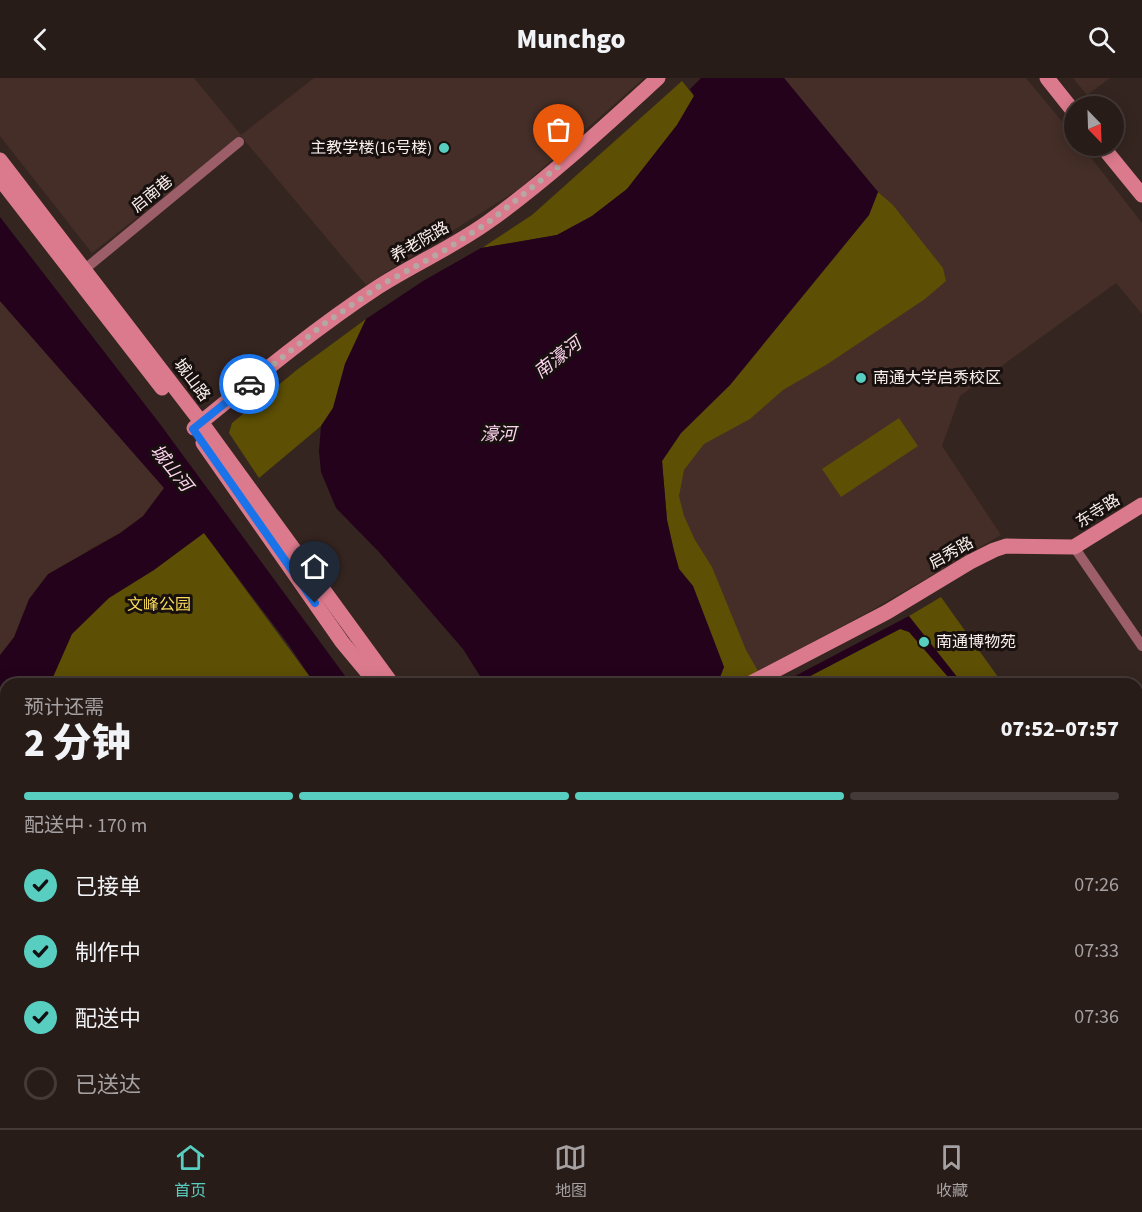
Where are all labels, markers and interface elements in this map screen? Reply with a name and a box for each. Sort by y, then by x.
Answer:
text: Munchgo [516,20,626,59]
icon: back [24,23,57,56]
icon: search [1085,23,1118,56]
north arrow [1064,96,1124,156]
map controls [1064,96,1124,156]
pin [533,104,584,166]
icon: bag [542,113,575,146]
place label: 主教学楼(16号楼) [310,137,432,159]
marker: 主教学楼(16号楼) [437,141,451,155]
street label: 启南巷 [126,170,178,218]
street label: 养老院路 [387,216,453,268]
water label: 南濠河 [529,330,589,384]
street label: 城山路 [169,354,215,406]
courier [219,354,279,414]
place label: 南通大学启秀校区 [873,367,1001,389]
icon: car [233,368,266,401]
marker: 南通大学启秀校区 [854,371,868,385]
water label: 濠河 [480,422,519,447]
water label: 城山河 [144,439,200,499]
street label: 东寺路 [1072,489,1124,533]
street label: 启秀路 [925,532,977,574]
pin [289,541,340,603]
icon: home [298,550,331,583]
park label: 文峰公园 [127,594,191,616]
place label: 南通博物苑 [936,631,1016,653]
marker: 南通博物苑 [917,635,931,649]
text: 预计还需 [24,694,104,722]
text: 07:52–07:57 [1001,713,1119,745]
text: 2 分钟 [24,716,131,772]
text: 配送中 · 170 m [24,812,147,840]
icon: check [24,869,57,902]
text: 已接单 [75,871,141,903]
text: 07:26 [1074,871,1119,899]
icon: check [24,935,57,968]
text: 制作中 [75,937,141,969]
text: 07:33 [1074,937,1119,965]
icon: check [24,1001,57,1034]
text: 配送中 [75,1003,141,1035]
text: 07:36 [1074,1003,1119,1031]
text: 已送达 [75,1069,141,1101]
tab: 首页 [174,1141,207,1202]
tab: 地图 [554,1141,587,1202]
tab: 收藏 [935,1141,968,1202]

